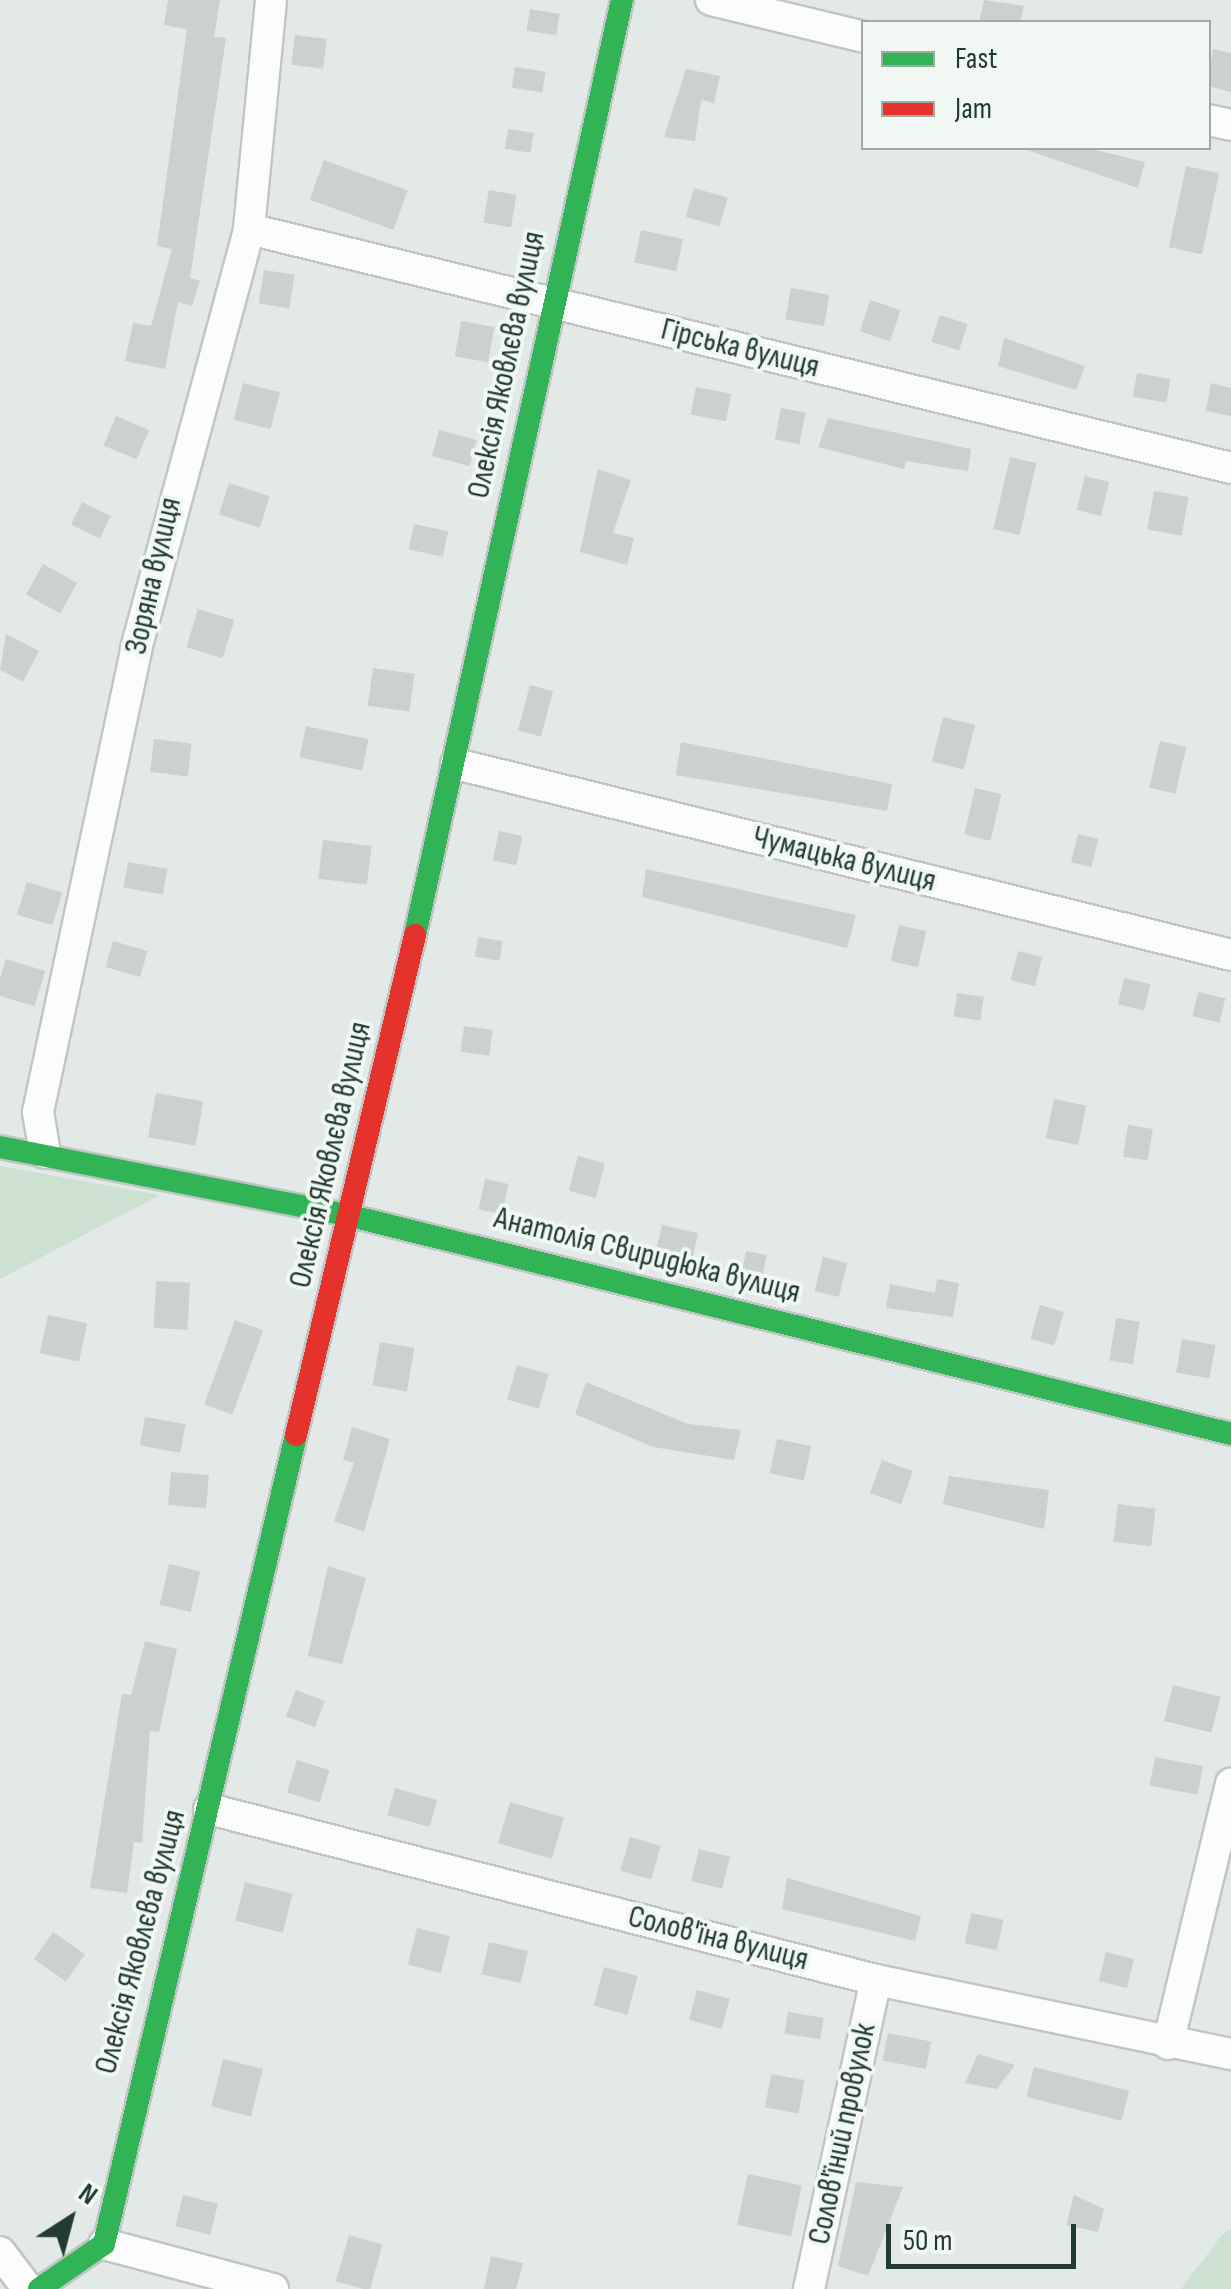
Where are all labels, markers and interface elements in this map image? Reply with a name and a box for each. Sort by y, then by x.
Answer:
legend [861,20,1211,150]
text: Fast [955,41,997,77]
text: Jam [955,91,992,127]
street label: Олексія Яковлєва вулиця [460,228,554,502]
street label: Гірська вулиця [657,311,823,387]
street label: Зоряна вулиця [117,494,191,658]
street label: Чумацька вулиця [748,819,940,901]
street label: Олексія Яковлєва вулиця [282,1018,380,1292]
street label: Анатолія Свиридюка вулиця [490,1199,804,1313]
street label: Олексія Яковлєва вулиця [87,1806,195,2078]
street label: Солов'їна вулиця [624,1898,812,1980]
street label: Солов'їний провулок [801,2020,885,2248]
north arrow [20,2169,120,2269]
text: N [72,2177,104,2212]
scale bar [891,2204,1081,2266]
text: 50 m [903,2223,952,2259]

